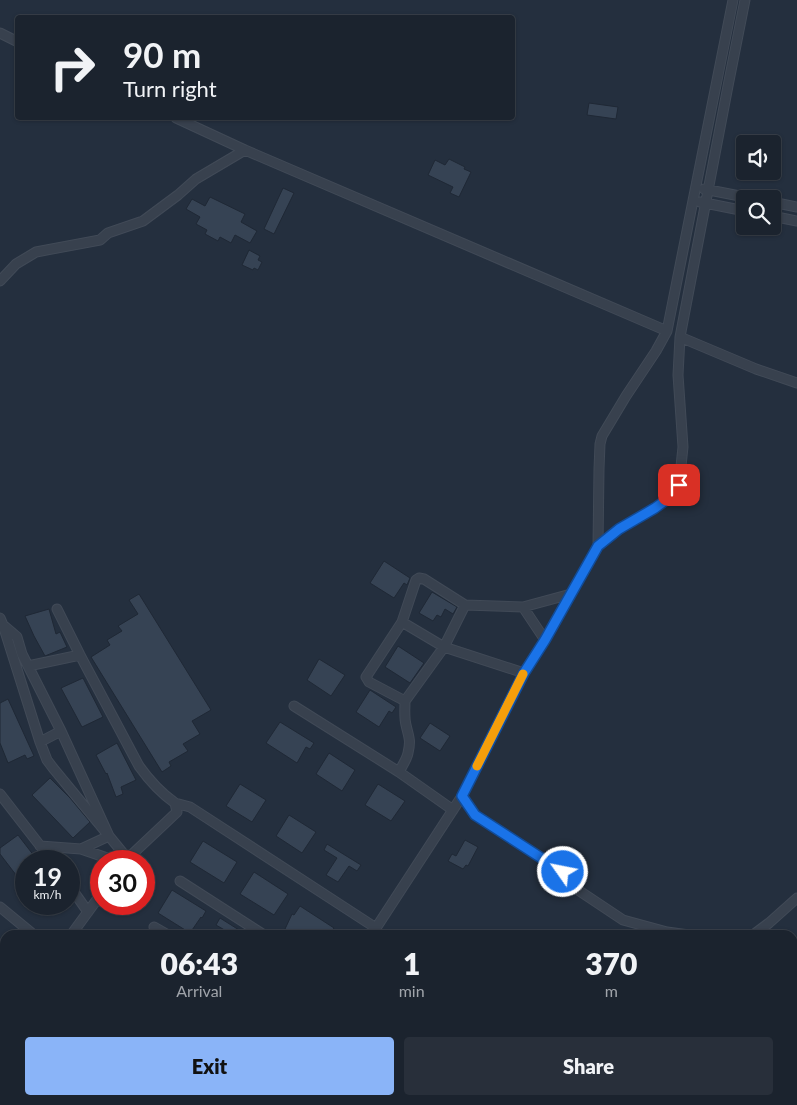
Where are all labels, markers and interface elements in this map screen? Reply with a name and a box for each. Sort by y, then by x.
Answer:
text: 90 m [123,33,201,75]
icon: right [40,35,105,100]
text: Turn right [123,75,217,102]
map controls [736,135,781,235]
button: sound [736,135,781,180]
button: search [736,190,781,235]
pin [658,464,700,506]
icon: arrive [665,471,693,499]
position arrow [536,845,588,897]
speed limit sign: 30 [90,850,155,915]
text: 19 [33,861,62,891]
text: km/h [33,887,62,902]
text: 06:43 [161,945,238,981]
text: 1 [403,945,420,981]
text: 370 [585,945,637,981]
text: Arrival [176,981,222,1000]
text: min [399,981,425,1000]
text: m [605,981,618,1000]
button: Exit [25,1037,394,1095]
button: Share [404,1037,773,1095]

